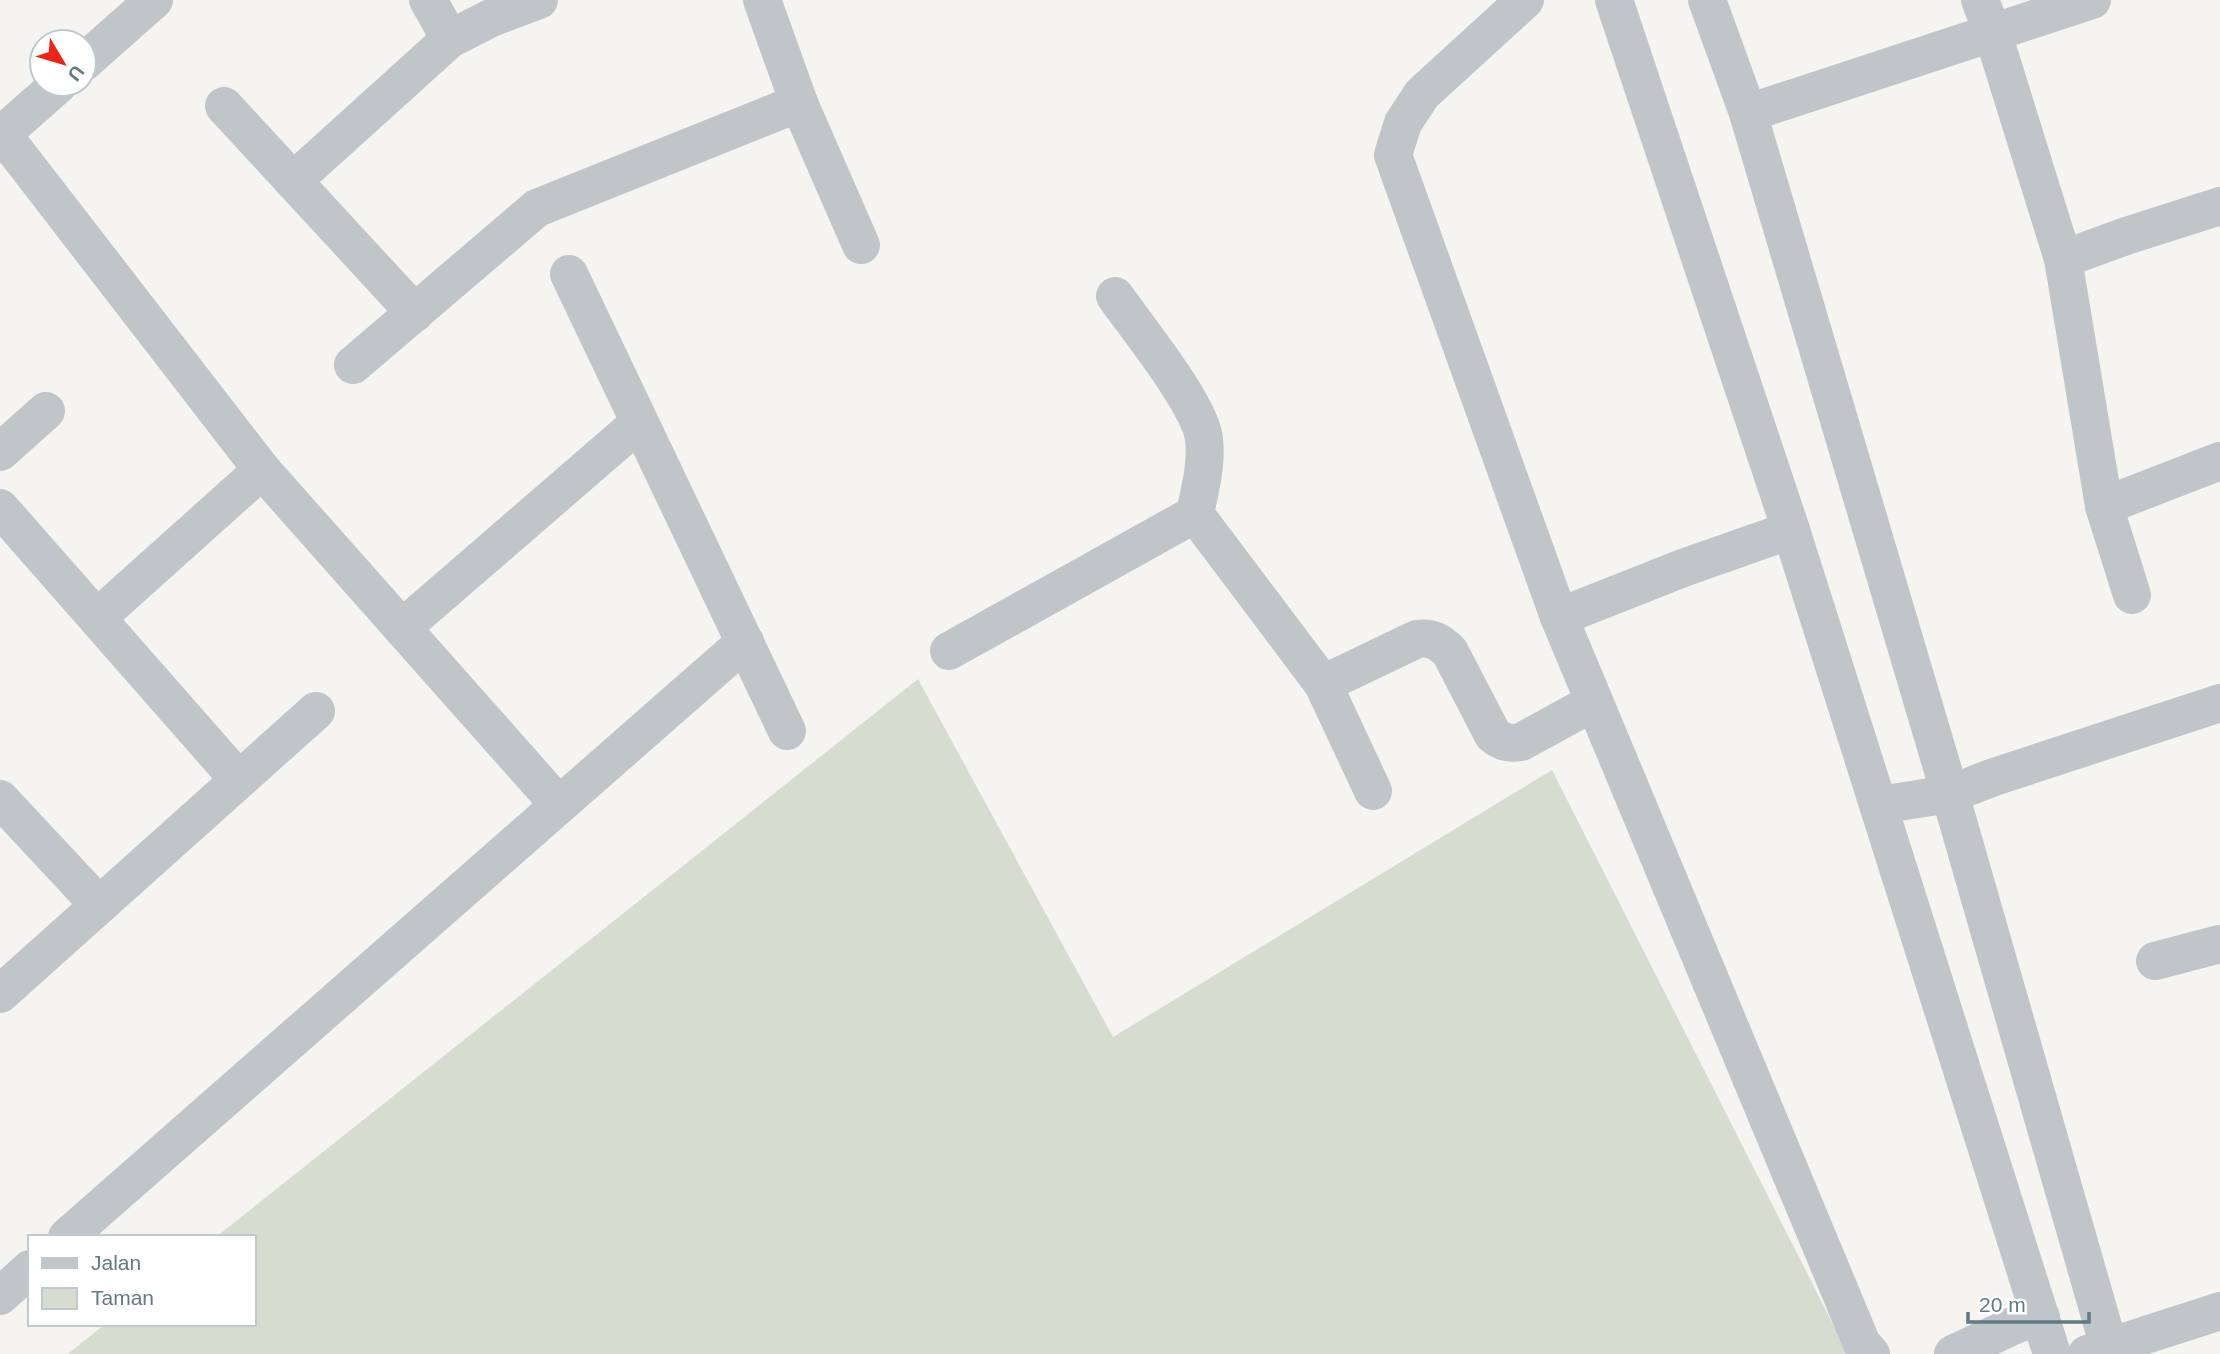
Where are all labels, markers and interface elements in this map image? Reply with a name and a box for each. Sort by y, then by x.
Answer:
north arrow [28,28,98,98]
text: U [64,61,89,85]
legend [28,1235,256,1326]
text: Jalan [91,1251,141,1274]
scale bar [1968,1280,2089,1324]
text: Taman [91,1286,154,1309]
text: 20 m [1979,1293,2026,1316]

